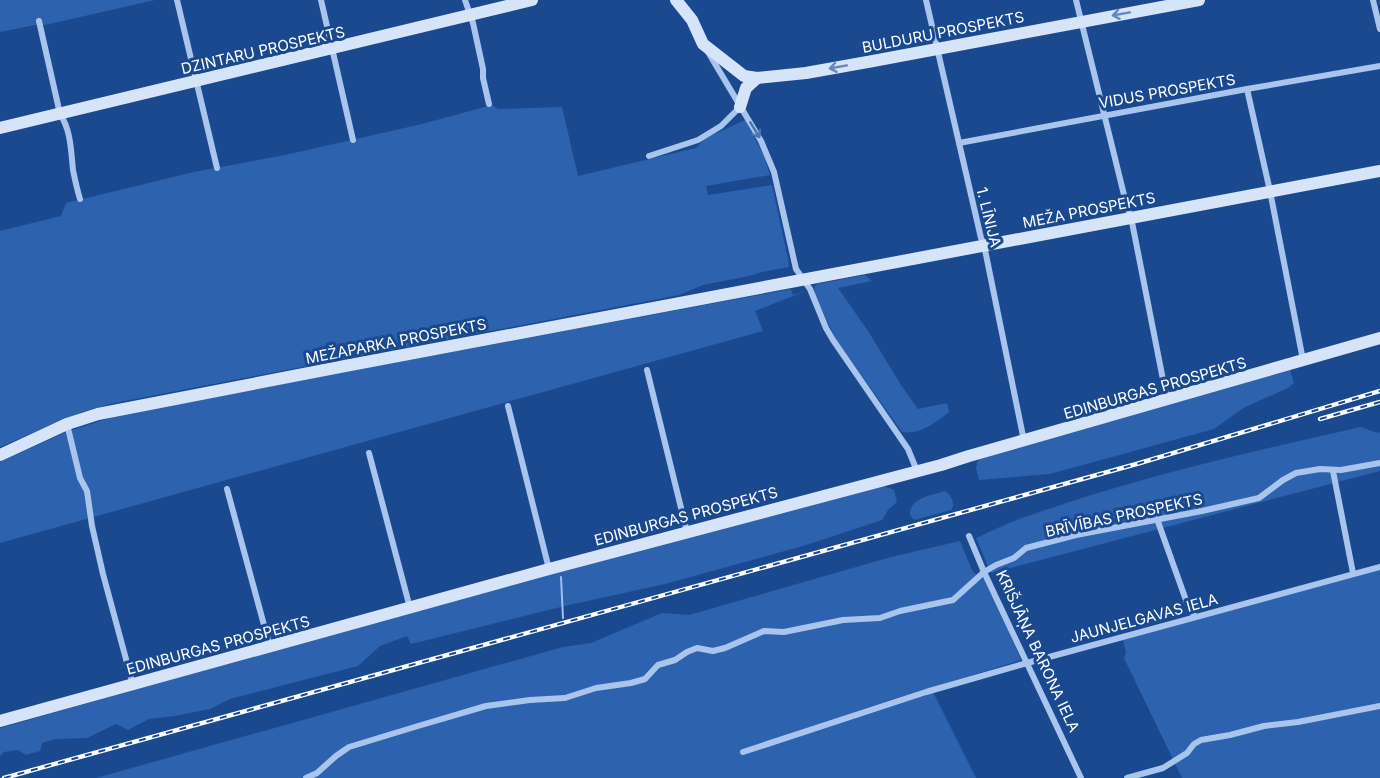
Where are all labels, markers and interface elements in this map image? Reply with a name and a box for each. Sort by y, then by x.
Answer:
street label: BULDURU PROSPEKTS [860,7,1026,57]
one-way arrow [1112,9,1131,20]
street label: DZINTARU PROSPEKTS [179,22,347,78]
one-way arrow [828,62,848,73]
street label: VIDUS PROSPEKTS [1097,70,1237,112]
one-way arrow [749,121,761,138]
street label: 1. LĪNIJA [972,185,1006,249]
street label: MEŽA PROSPEKTS [1021,188,1157,232]
street label: MEŽAPARKA PROSPEKTS [304,314,488,368]
street label: EDINBURGAS PROSPEKTS [1061,353,1249,423]
street label: EDINBURGAS PROSPEKTS [592,482,780,550]
street label: BRĪVĪBAS PROSPEKTS [1044,489,1204,541]
street label: KRIŠJĀŅA BARONA IELA [992,567,1084,735]
street label: JAUNJELGAVAS IELA [1068,589,1220,647]
street label: EDINBURGAS PROSPEKTS [124,611,312,679]

